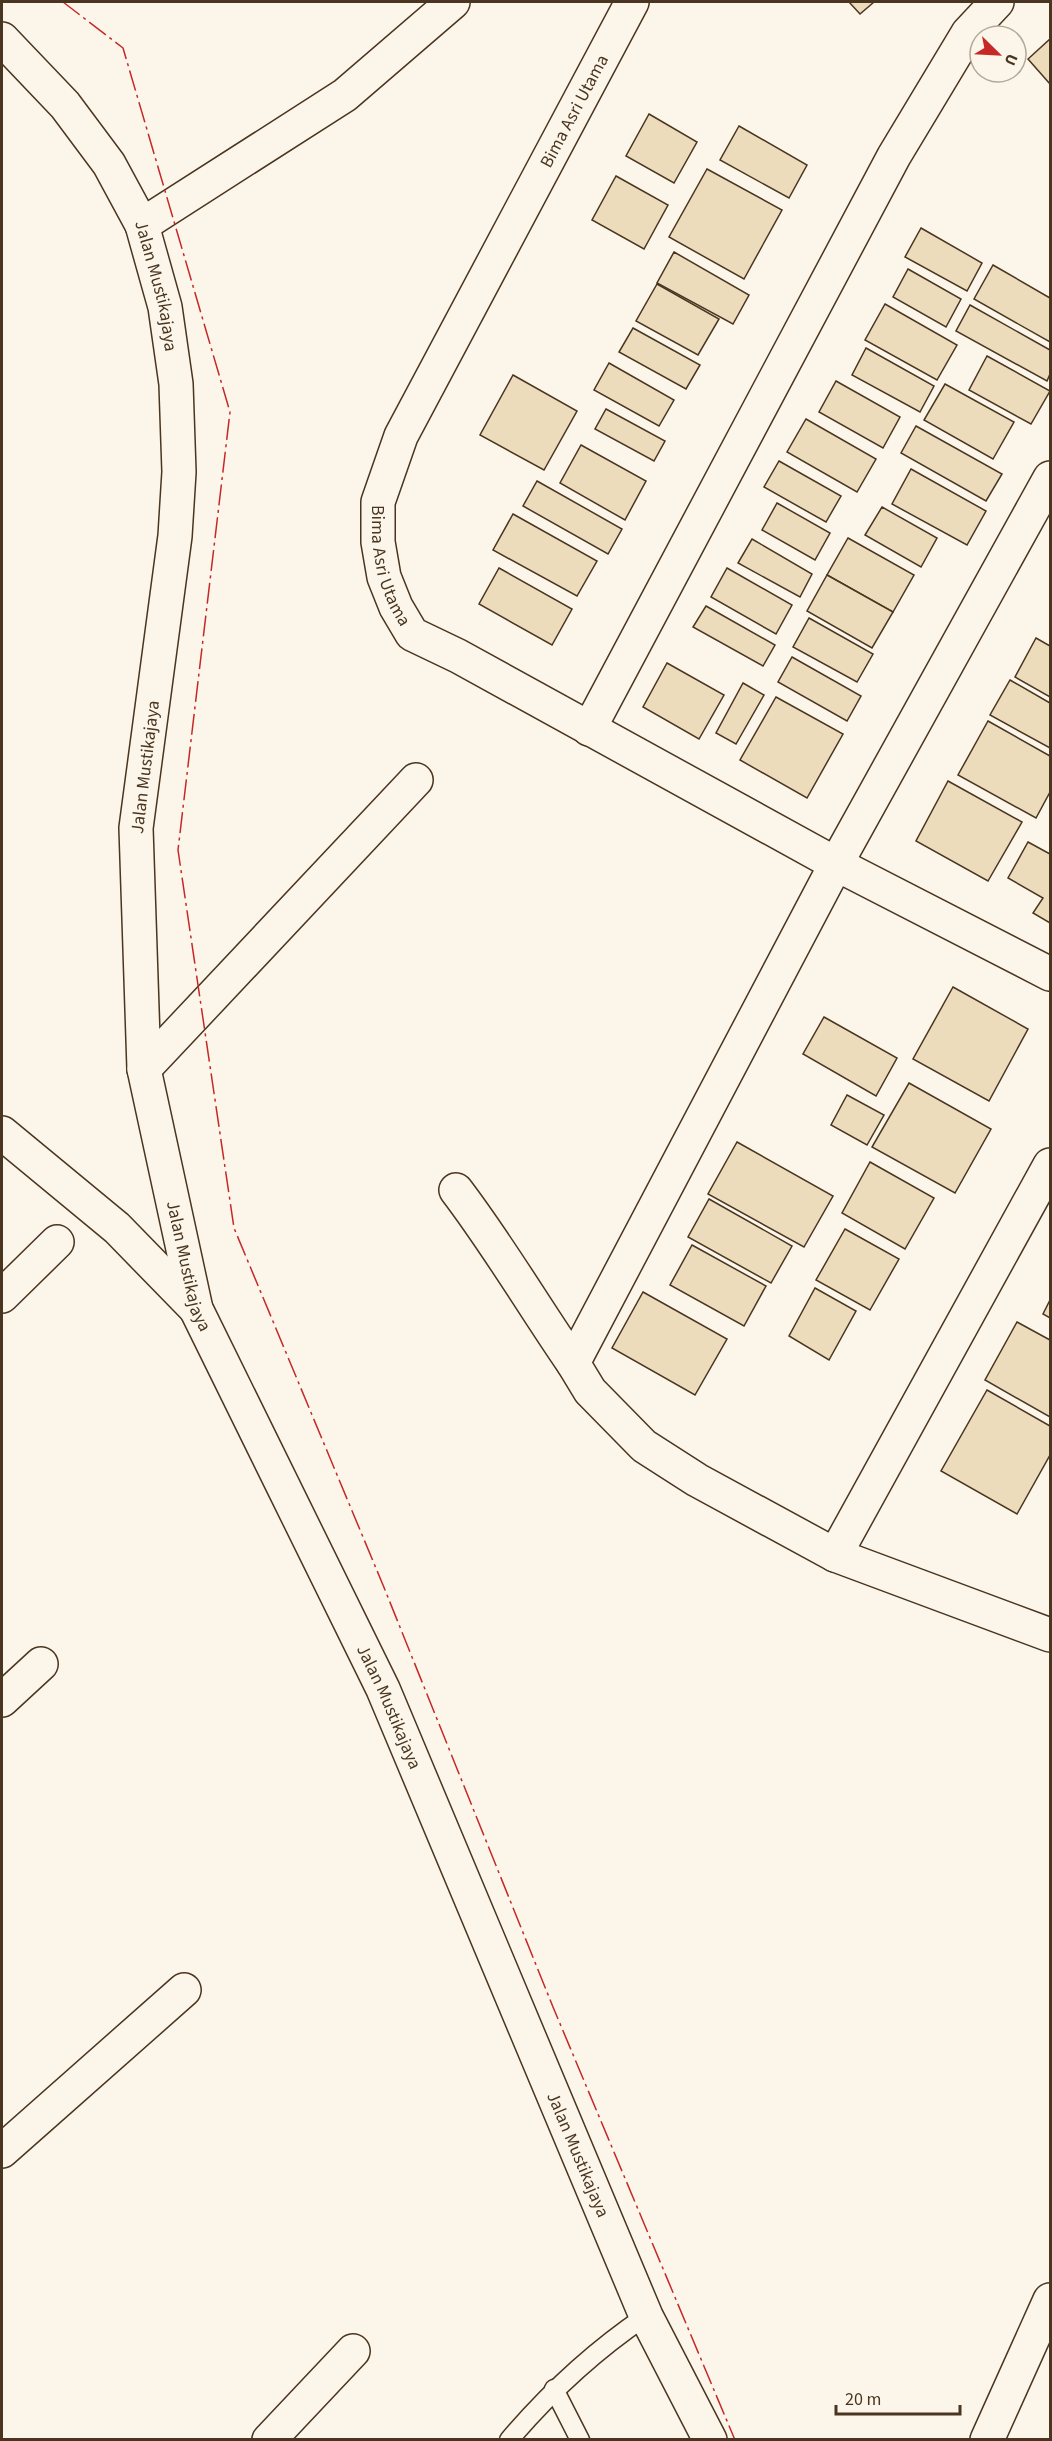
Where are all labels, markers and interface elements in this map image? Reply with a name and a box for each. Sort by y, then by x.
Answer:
north arrow [968,24,1028,84]
street label: Bima Asri Utama [534,50,615,172]
text: U [999,50,1023,69]
street label: Jalan Mustikajaya [128,218,183,353]
street label: Bima Asri Utama [365,505,417,631]
street label: Jalan Mustikajaya [125,699,166,835]
street label: Jalan Mustikajaya [160,1198,217,1336]
street label: Jalan Mustikajaya [350,1641,427,1773]
street label: Jalan Mustikajaya [540,2088,615,2221]
scale bar [836,2378,960,2416]
text: 20 m [845,2387,881,2412]

